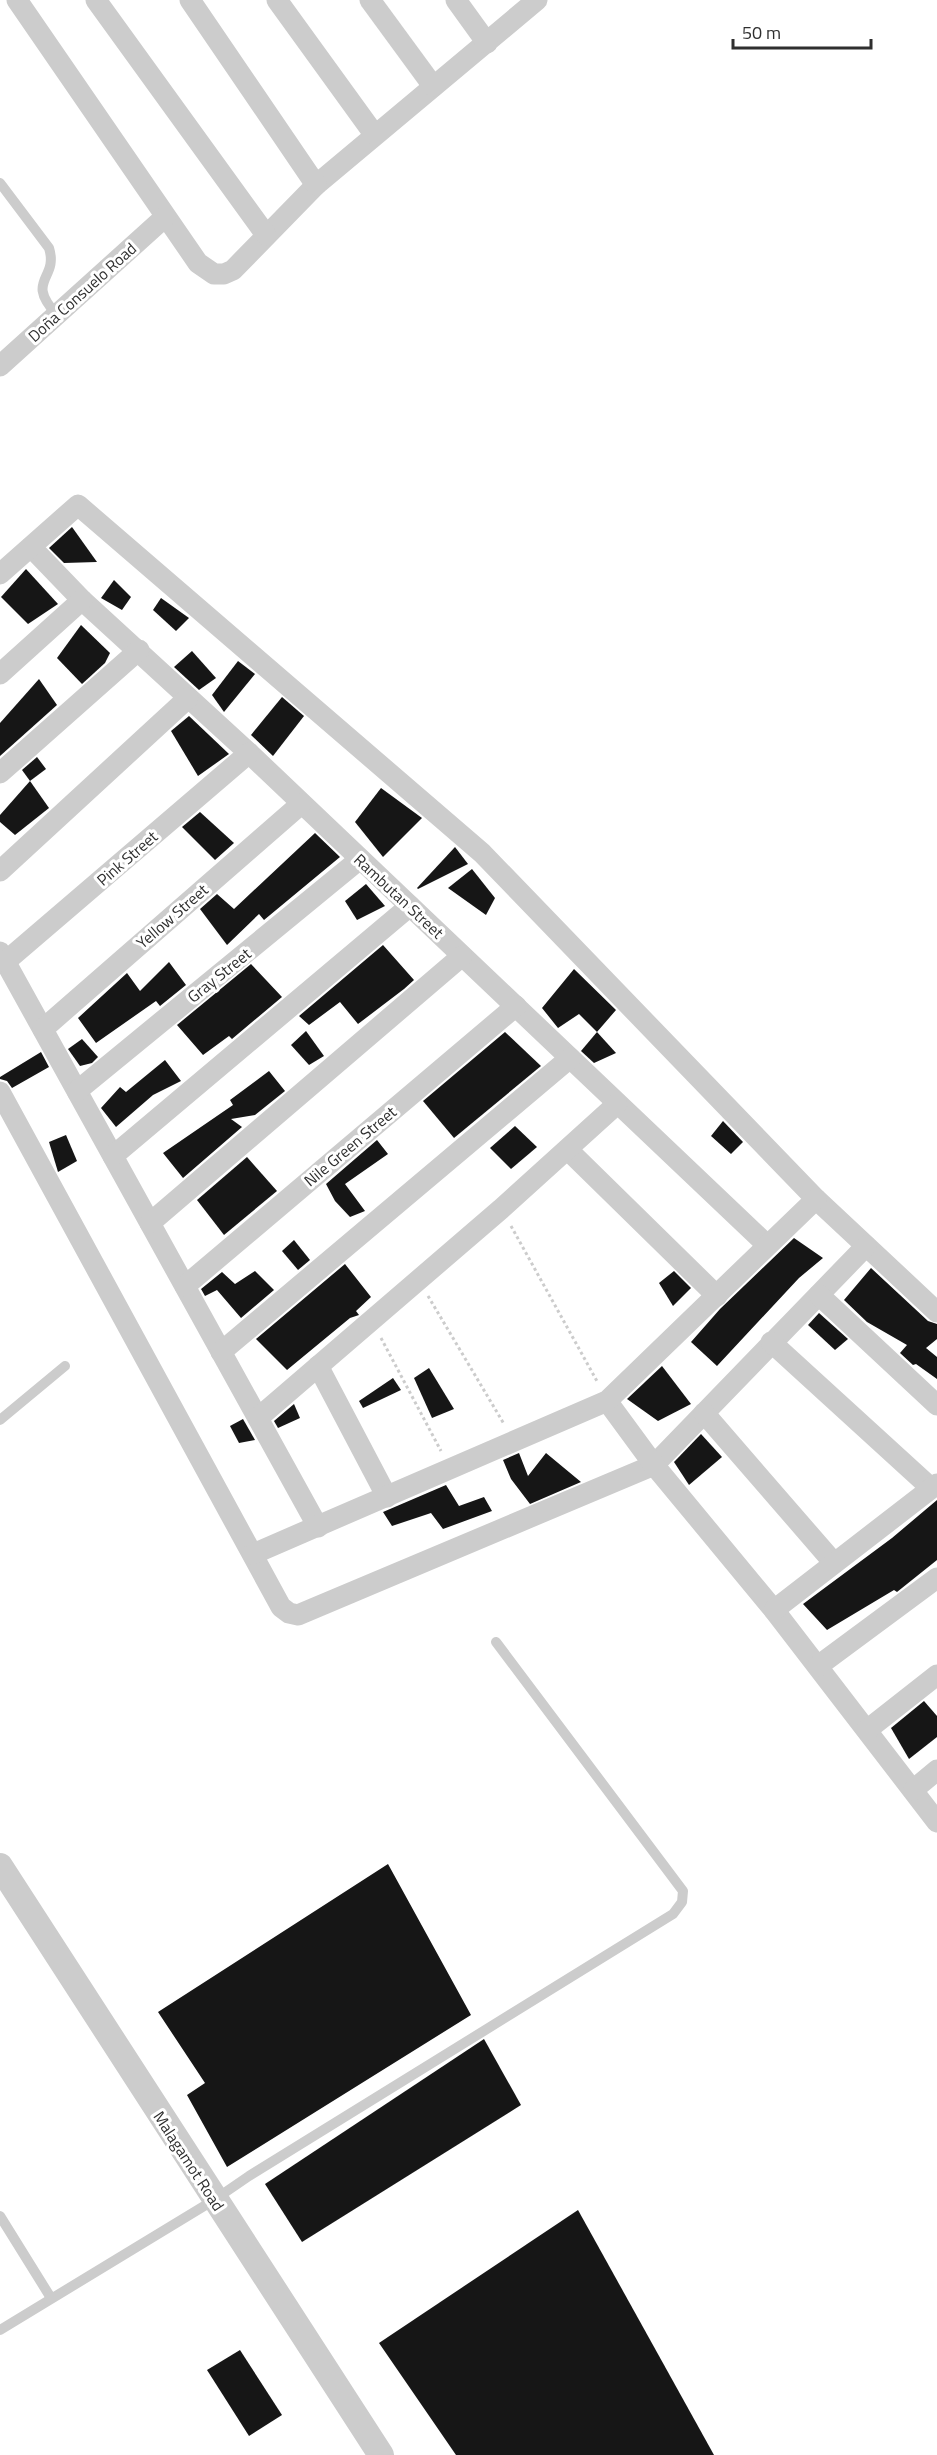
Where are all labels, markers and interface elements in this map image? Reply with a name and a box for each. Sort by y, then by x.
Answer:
scale bar [733,12,871,50]
text: 50 m [742,19,781,46]
street label: Doña Consuelo Road [22,237,142,347]
street label: Pink Street [91,824,163,891]
street label: Rambutan Street [349,848,450,944]
street label: Yellow Street [131,878,213,954]
street label: Gray Street [182,942,256,1008]
street label: Nile Green Street [298,1100,402,1192]
street label: Malagamot Road [148,2106,230,2216]

